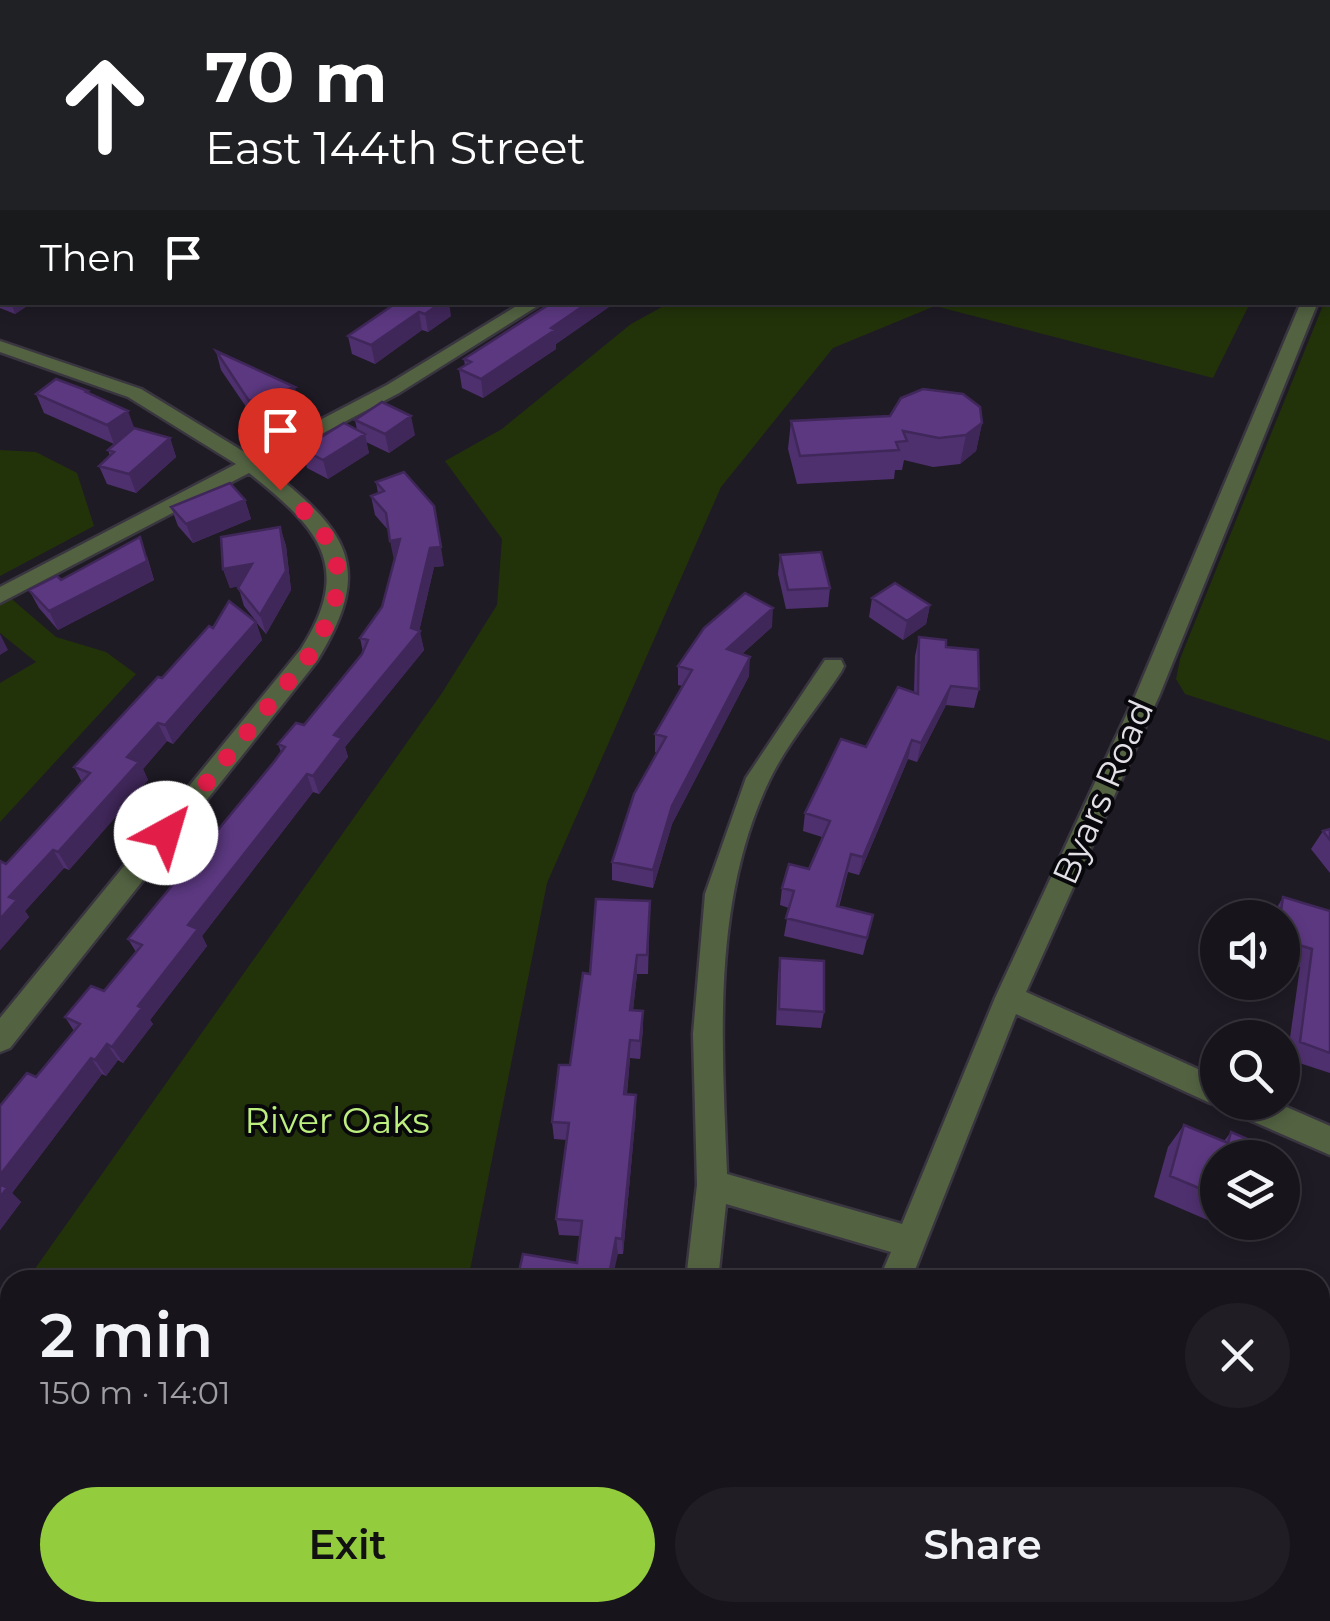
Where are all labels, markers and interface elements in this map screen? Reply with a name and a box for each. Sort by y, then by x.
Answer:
text: 70 m [205,34,388,120]
icon: ahead [40,40,170,170]
text: East 144th Street [205,120,586,175]
icon: arrive [156,230,211,285]
text: Then [40,234,136,281]
pin [238,388,323,491]
icon: arrive [253,403,308,458]
street label: Byars Road [1043,693,1162,891]
position arrow [114,781,218,885]
map controls [1200,900,1300,1240]
button: sound [1200,900,1300,1000]
button: search [1200,1020,1300,1120]
park label: River Oaks [245,1099,429,1142]
button: layers [1200,1140,1300,1240]
text: 2 min [40,1299,213,1372]
button: close [1185,1303,1290,1408]
text: 150 m · 14:01 [40,1373,230,1412]
button: Exit [40,1487,655,1602]
button: Share [675,1487,1290,1602]

